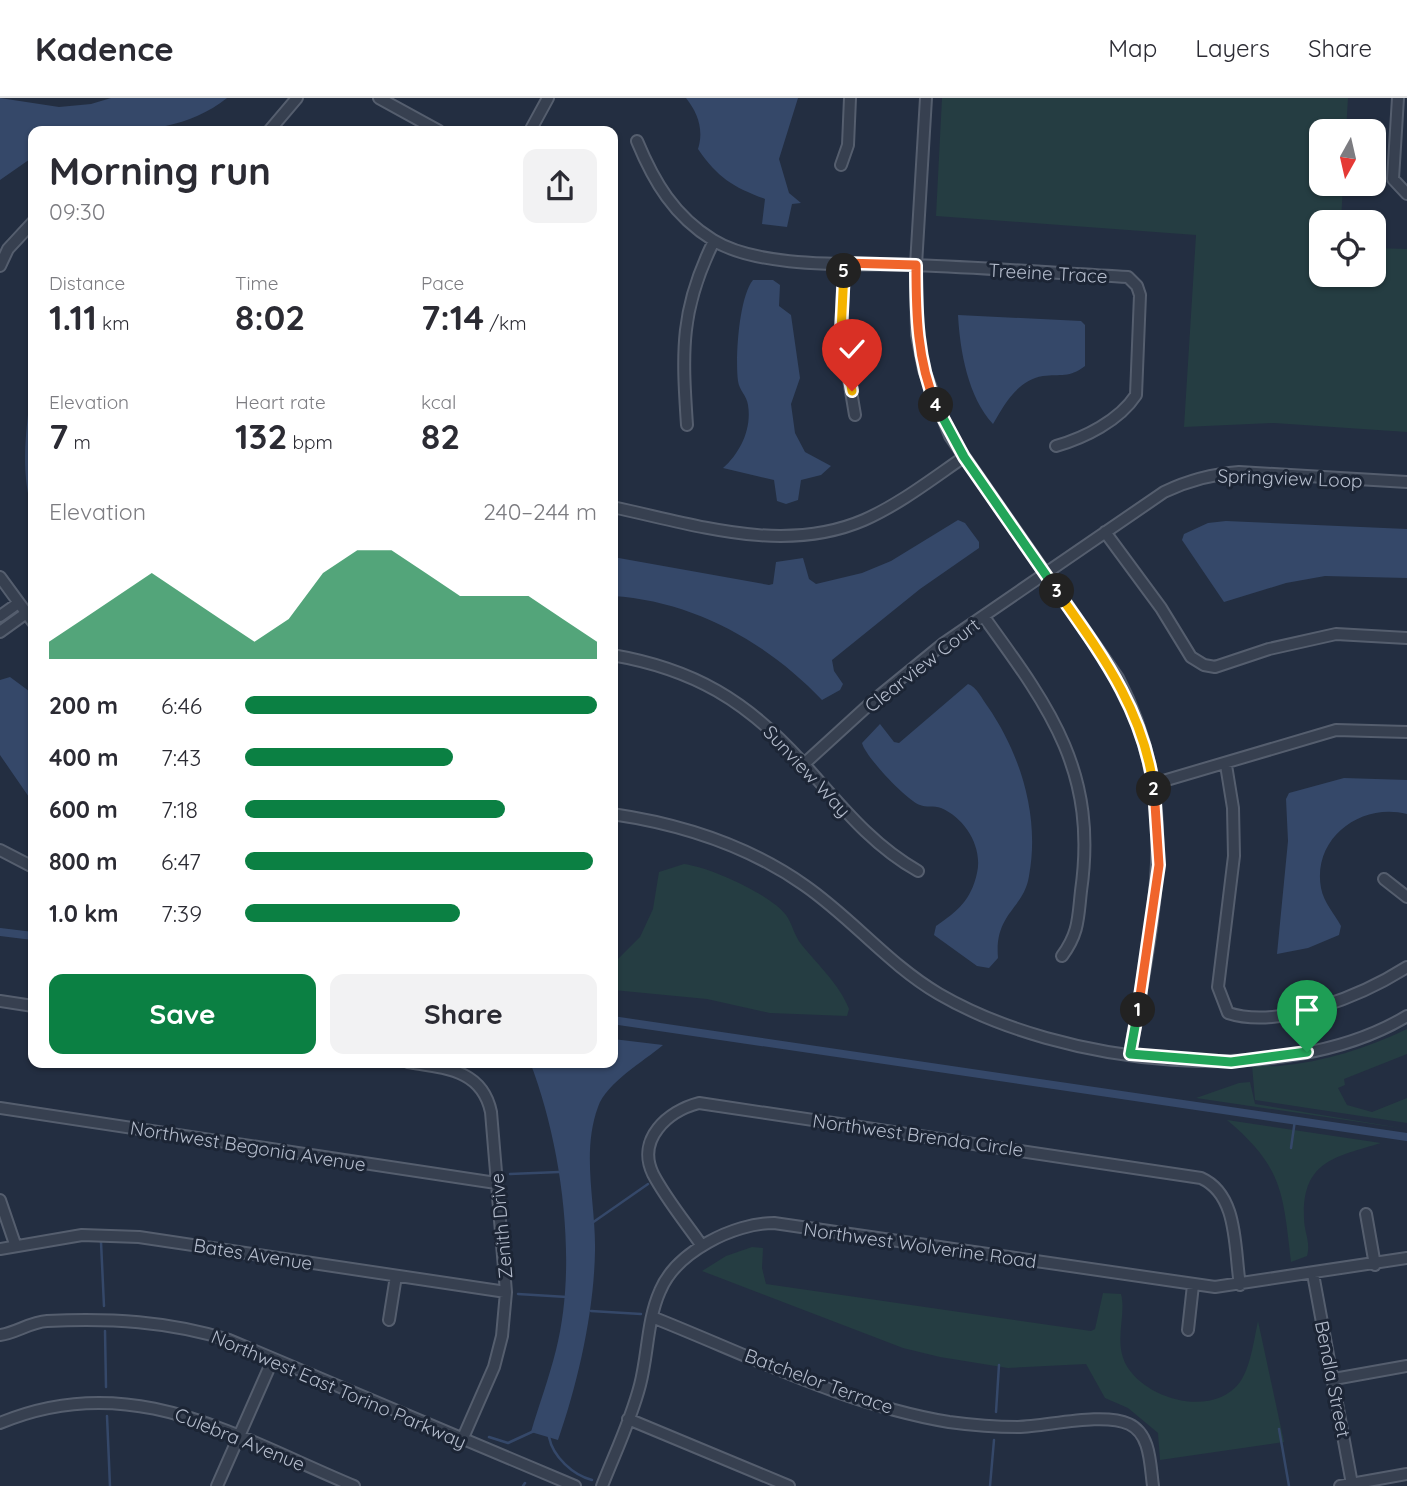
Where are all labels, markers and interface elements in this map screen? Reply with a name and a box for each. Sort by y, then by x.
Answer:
text: Kadence [35,28,174,69]
text: Map [1108,33,1157,63]
text: Layers [1195,33,1270,63]
text: Share [1308,33,1372,63]
north arrow [1309,119,1386,196]
map controls [1309,119,1386,287]
text: Morning run [49,147,271,195]
button: share [523,149,597,223]
text: 09:30 [49,197,106,226]
button: locate [1309,210,1386,287]
pin: 5 [826,254,862,288]
text: 5 [838,258,849,282]
street label: Treeine Trace [988,258,1108,288]
text: Distance [49,271,125,295]
text: Time [235,271,279,295]
text: Pace [421,271,464,295]
text: 1.11 [49,295,97,339]
text: 8:02 [235,295,305,339]
text: 7:14 [421,295,484,339]
text: km [97,311,130,335]
text: /km [484,311,527,335]
pin [822,319,882,391]
icon: check [833,330,871,368]
pin: 4 [918,388,954,422]
text: Elevation [49,390,129,414]
text: Heart rate [235,390,326,414]
text: kcal [421,390,456,414]
text: 4 [930,392,941,416]
text: 7 [49,414,68,458]
text: 132 [235,414,287,458]
text: 82 [421,414,460,458]
text: m [68,430,91,454]
text: bpm [287,430,333,454]
street label: Springview Loop [1217,463,1363,493]
text: Elevation [49,497,146,526]
text: 240–244 m [483,497,597,526]
pin: 3 [1040,574,1074,608]
text: 3 [1051,578,1062,602]
street label: Clearview Court [859,612,985,718]
text: 200 m [49,691,118,720]
text: 6:46 [161,691,202,720]
street label: Sunview Way [758,720,856,822]
text: 400 m [49,743,118,772]
text: 7:43 [161,743,201,772]
pin: 2 [1136,772,1172,806]
text: 2 [1148,776,1159,800]
text: 600 m [49,795,118,824]
text: 7:18 [161,795,198,824]
text: 800 m [49,847,118,876]
text: 6:47 [161,847,201,876]
text: 1.0 km [49,899,119,928]
text: 7:39 [161,899,202,928]
button: Save [49,974,316,1054]
button: Share [330,974,597,1054]
pin [1277,980,1337,1052]
icon: arrive [1288,991,1326,1029]
pin: 1 [1120,992,1156,1028]
text: 1 [1134,997,1141,1021]
street label: Northwest Brenda Circle [811,1108,1025,1162]
street label: Northwest Begonia Avenue [129,1116,367,1176]
street label: Zenith Drive [484,1172,518,1280]
street label: Northwest Wolverine Road [802,1217,1038,1273]
street label: Bates Avenue [192,1233,314,1275]
street label: Bendla Street [1310,1319,1356,1439]
street label: Northwest East Torino Parkway [208,1324,470,1454]
street label: Batchelor Terrace [742,1343,896,1419]
street label: Culebra Avenue [171,1402,309,1476]

